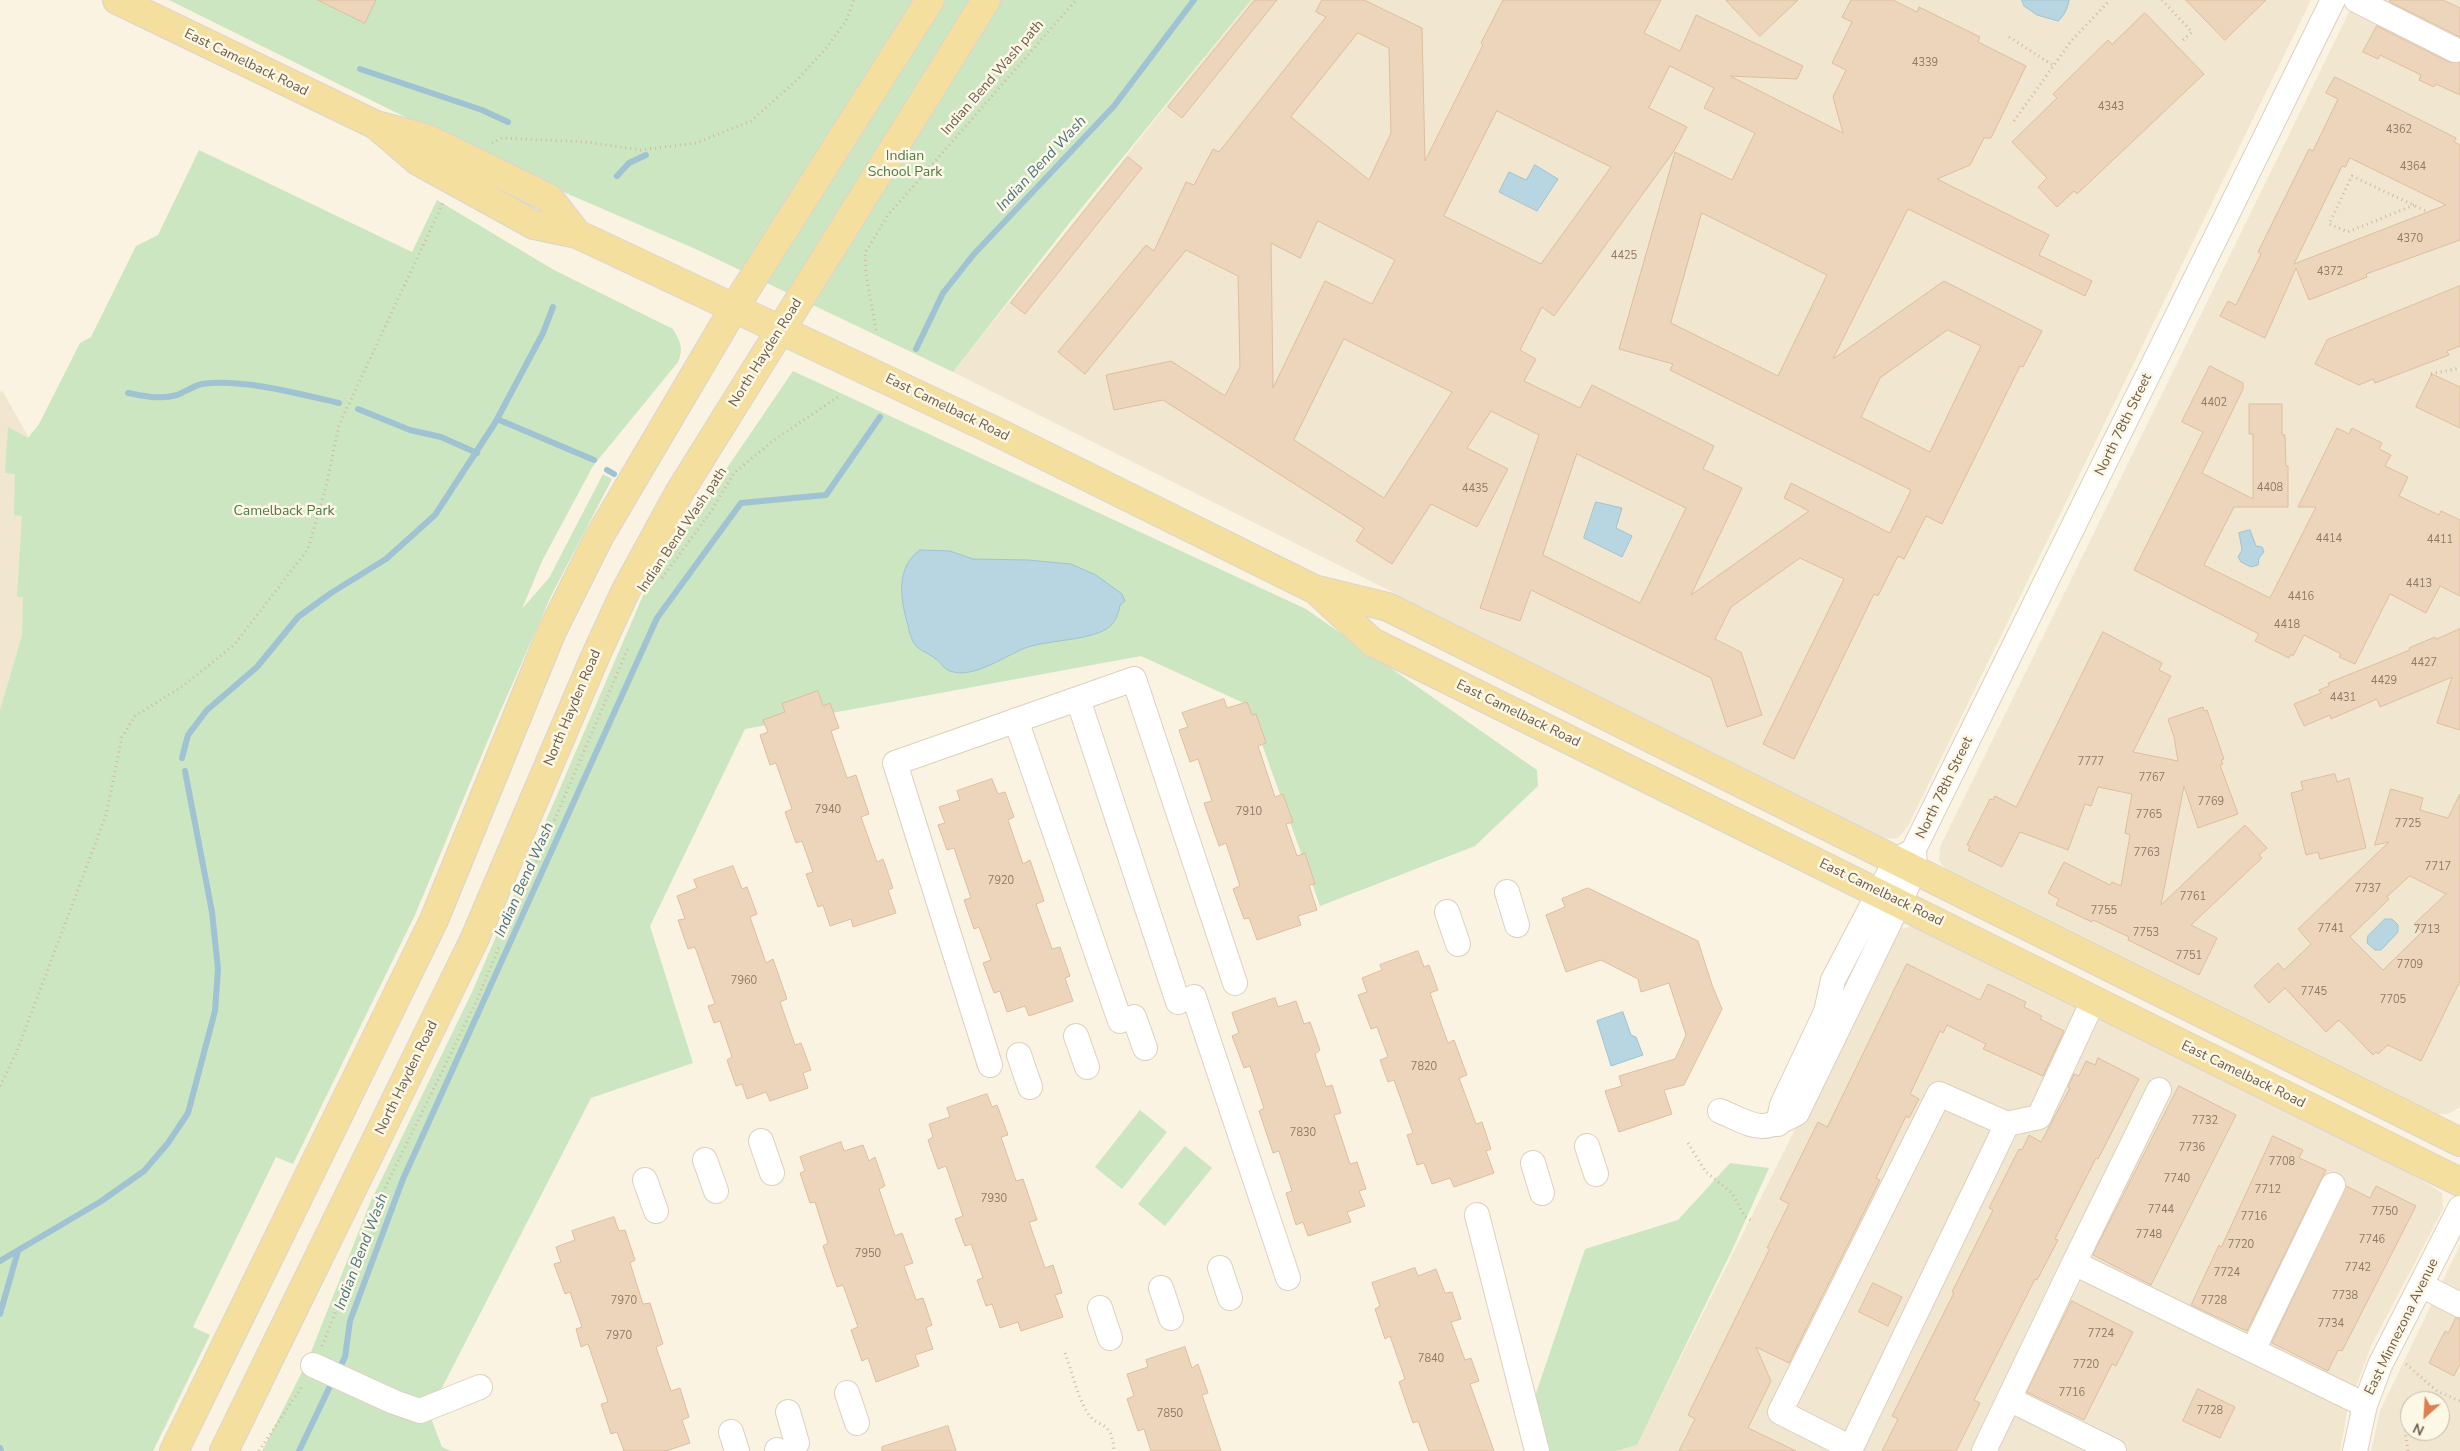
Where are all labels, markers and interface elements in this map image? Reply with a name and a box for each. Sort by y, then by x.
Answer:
street label: Indian Bend Wash path [938,17,1048,139]
street label: East Camelback Road [181,26,311,100]
house number: 4339 [1912,56,1938,70]
house number: 4343 [2098,100,2124,114]
water label: Indian Bend Wash [993,113,1091,215]
house number: 4362 [2386,123,2412,137]
park label: Indian School Park [868,149,942,182]
house number: 4364 [2400,160,2426,174]
house number: 4370 [2397,232,2423,246]
house number: 4425 [1611,249,1637,263]
house number: 4372 [2317,265,2343,279]
street label: North Hayden Road [726,296,806,410]
street label: East Camelback Road [882,371,1012,445]
street label: North 78th Street [2092,371,2156,479]
house number: 4402 [2201,396,2227,410]
street label: Indian Bend Wash path [635,464,731,596]
house number: 4408 [2257,481,2283,495]
house number: 4435 [1462,482,1488,496]
park label: Camelback Park [234,504,334,520]
house number: 4414 [2316,532,2342,546]
house number: 4411 [2427,533,2453,547]
house number: 4413 [2406,577,2432,591]
house number: 4416 [2288,590,2314,604]
house number: 4418 [2274,618,2300,632]
street label: North Hayden Road [541,647,605,769]
house number: 4427 [2411,656,2437,670]
house number: 4429 [2371,674,2397,688]
street label: East Camelback Road [1453,677,1583,751]
house number: 4431 [2330,691,2356,705]
street label: North 78th Street [1913,734,1977,842]
house number: 7777 [2078,755,2104,769]
house number: 7767 [2139,771,2165,785]
house number: 7769 [2198,795,2224,809]
house number: 7940 [815,803,841,817]
house number: 7910 [1236,805,1262,819]
house number: 7765 [2136,808,2162,822]
house number: 7725 [2395,817,2421,831]
water label: Indian Bend Wash [492,820,558,940]
house number: 7763 [2134,846,2160,860]
street label: East Camelback Road [1816,856,1946,930]
house number: 7717 [2425,860,2451,874]
house number: 7920 [988,874,1014,888]
house number: 7737 [2355,882,2381,896]
house number: 7761 [2180,890,2206,904]
house number: 7755 [2091,904,2117,918]
house number: 7741 [2318,922,2344,936]
house number: 7713 [2414,923,2440,937]
house number: 7753 [2133,926,2159,940]
house number: 7751 [2176,949,2202,963]
house number: 7709 [2397,958,2423,972]
house number: 7960 [731,974,757,988]
house number: 7745 [2301,985,2327,999]
house number: 7705 [2380,993,2406,1007]
street label: North Hayden Road [372,1018,442,1138]
street label: East Camelback Road [2178,1038,2308,1112]
house number: 7820 [1411,1060,1437,1074]
house number: 7732 [2192,1114,2218,1128]
house number: 7830 [1290,1126,1316,1140]
house number: 7736 [2179,1141,2205,1155]
house number: 7708 [2269,1155,2295,1169]
house number: 7740 [2164,1172,2190,1186]
house number: 7712 [2255,1183,2281,1197]
water label: Indian Bend Wash [331,1191,393,1313]
house number: 7930 [981,1192,1007,1206]
house number: 7744 [2148,1203,2174,1217]
house number: 7750 [2372,1205,2398,1219]
house number: 7716 [2241,1210,2267,1224]
house number: 7748 [2136,1228,2162,1242]
house number: 7746 [2359,1233,2385,1247]
house number: 7720 [2228,1238,2254,1252]
house number: 7950 [855,1247,881,1261]
street label: East Minnezona Avenue [2362,1256,2442,1398]
house number: 7742 [2345,1261,2371,1275]
house number: 7724 [2214,1266,2240,1280]
house number: 7738 [2332,1289,2358,1303]
house number: 7970 [611,1294,637,1308]
house number: 7728 [2201,1294,2227,1308]
house number: 7734 [2318,1317,2344,1331]
house number: 7724 [2088,1327,2114,1341]
house number: 7970 [606,1329,632,1343]
house number: 7840 [1418,1352,1444,1366]
house number: 7720 [2073,1358,2099,1372]
house number: 7716 [2059,1386,2085,1400]
north arrow [2400,1391,2450,1441]
house number: 7728 [2197,1404,2223,1418]
house number: 7850 [1157,1407,1183,1421]
text: N [2410,1418,2428,1440]

